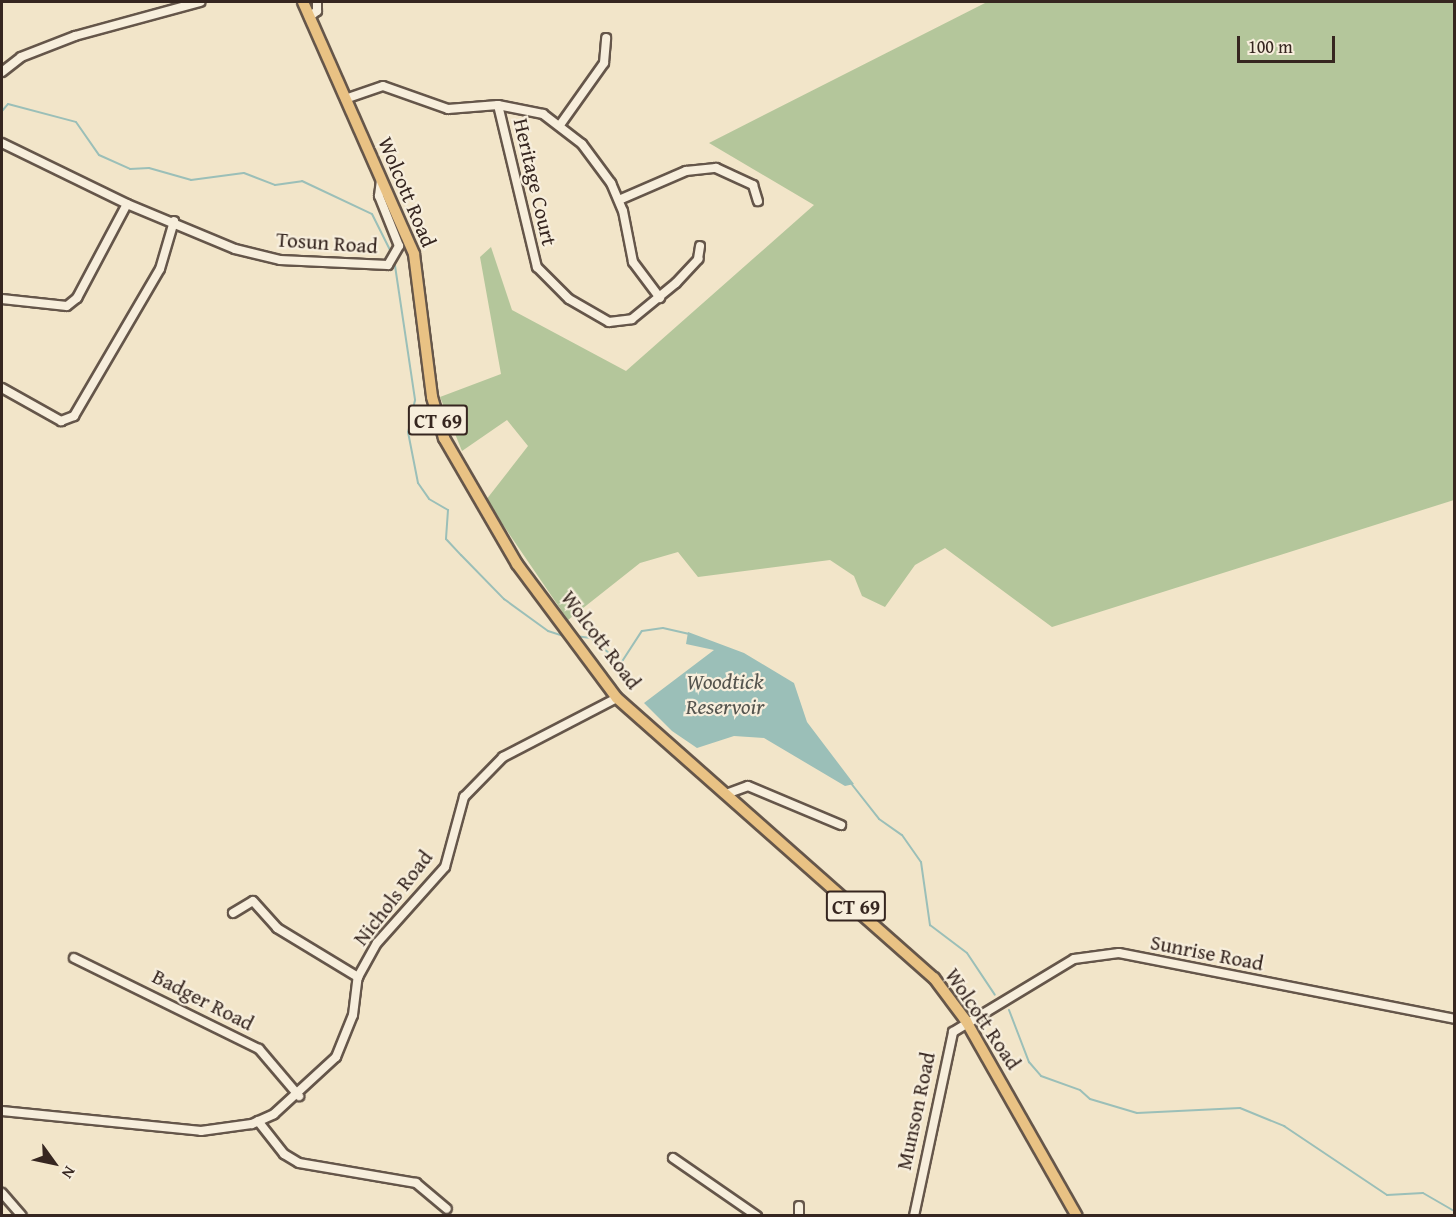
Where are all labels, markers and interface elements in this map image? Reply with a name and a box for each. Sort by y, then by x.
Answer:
scale bar [1240,24,1338,62]
text: 100 m [1248,33,1293,60]
street label: Heritage Court [508,116,562,248]
street label: Wolcott Road [373,133,441,251]
street label: Tosun Road [275,227,379,259]
road number: CT 69 [406,403,470,437]
street label: Wolcott Road [556,586,646,694]
water label: Woodtick Reservoir [686,668,764,720]
street label: Nichols Road [348,845,438,951]
road number: CT 69 [824,889,888,923]
street label: Sunrise Road [1148,930,1266,976]
street label: Wolcott Road [940,963,1026,1075]
street label: Badger Road [148,964,258,1036]
street label: Munson Road [891,1050,941,1172]
north arrow [24,1133,84,1193]
text: N [56,1162,82,1184]

